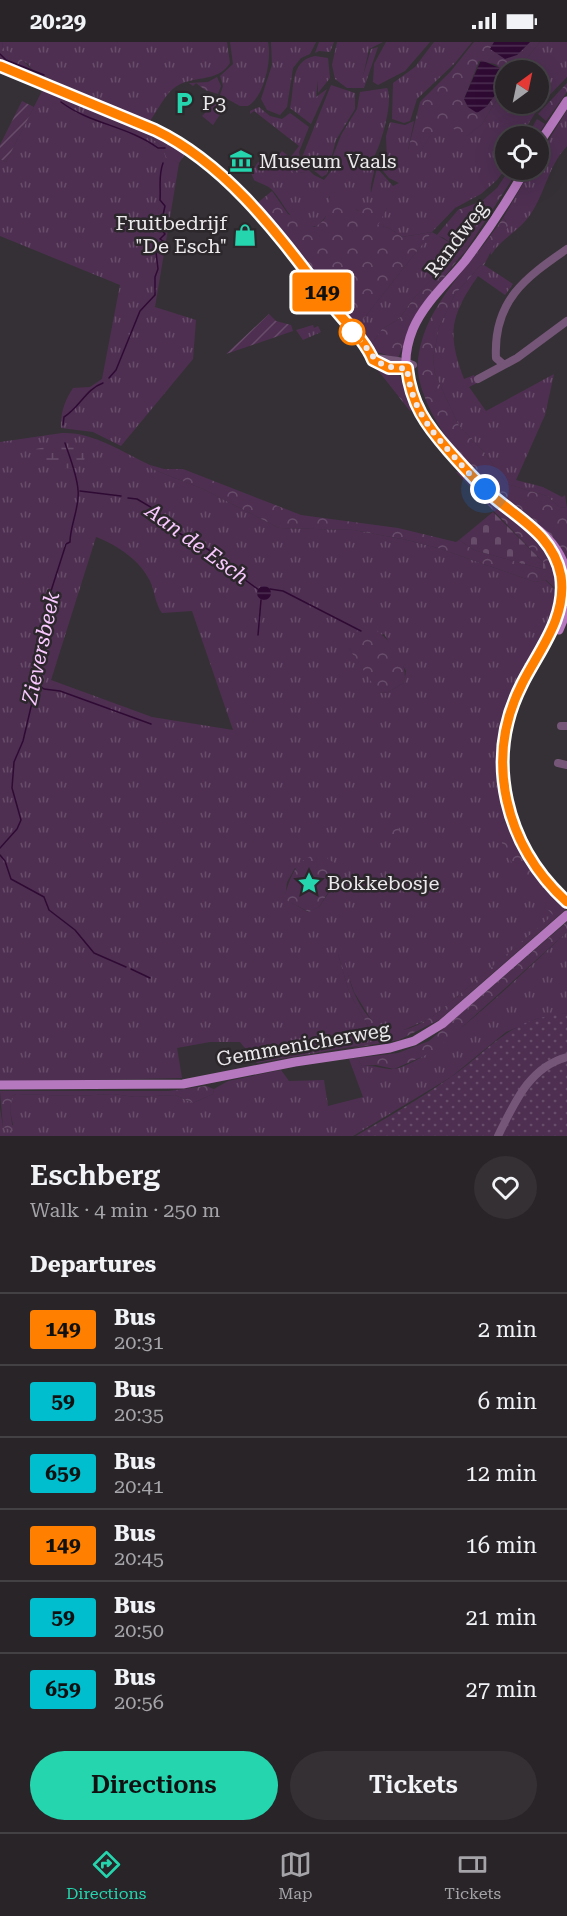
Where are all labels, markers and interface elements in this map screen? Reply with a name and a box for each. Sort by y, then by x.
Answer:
text: 20:29 [30,9,86,34]
north arrow [495,60,549,114]
map controls [495,60,549,180]
parking icon: P3 [171,90,197,116]
place label: P3 [202,91,226,115]
button: locate [495,126,549,180]
museum icon: Museum Vaals [228,148,254,174]
place label: Museum Vaals [259,149,396,173]
street label: Randweg [420,196,493,282]
place label: Fruitbedrijf "De Esch" [116,211,228,258]
shop icon: Fruitbedrijf "De Esch" [232,222,258,248]
line badge: 149 [288,272,356,312]
text: 149 [304,280,340,304]
unlabelled marker [339,319,365,345]
your location [470,474,500,504]
water label: Aan de Esch [139,498,253,589]
water label: Zieversbeek [17,589,65,707]
place icon: Bokkebosje [296,870,322,896]
place label: Bokkebosje [327,871,439,895]
street label: Gemmenicherweg [214,1017,392,1071]
button: heart [474,1156,537,1219]
text: Eschberg [30,1159,160,1192]
text: Walk · 4 min · 250 m [30,1198,220,1222]
text: Departures [30,1252,156,1277]
text: Bus [114,1305,156,1330]
text: 149 [45,1317,81,1341]
text: 2 min [478,1317,537,1342]
text: 20:31 [114,1330,164,1354]
text: Bus [114,1377,156,1402]
text: 59 [51,1389,75,1413]
text: 6 min [478,1389,537,1414]
text: 20:35 [114,1402,164,1426]
text: Bus [114,1449,156,1474]
text: 659 [45,1461,81,1485]
text: 12 min [466,1461,537,1486]
text: 20:41 [114,1474,164,1498]
text: Bus [114,1521,156,1546]
text: 149 [45,1533,81,1557]
text: 16 min [466,1533,537,1558]
text: 20:45 [114,1546,164,1570]
text: Bus [114,1593,156,1618]
text: 59 [51,1605,75,1629]
text: 21 min [466,1605,537,1630]
text: 20:50 [114,1618,164,1642]
text: Bus [114,1665,156,1690]
text: 659 [45,1677,81,1701]
text: 27 min [466,1677,537,1702]
text: 20:56 [114,1690,164,1714]
button: Directions [30,1751,278,1820]
button: Tickets [290,1751,537,1820]
tab: Directions [66,1848,146,1903]
tab: Map [278,1848,312,1903]
tab: Tickets [444,1848,501,1903]

